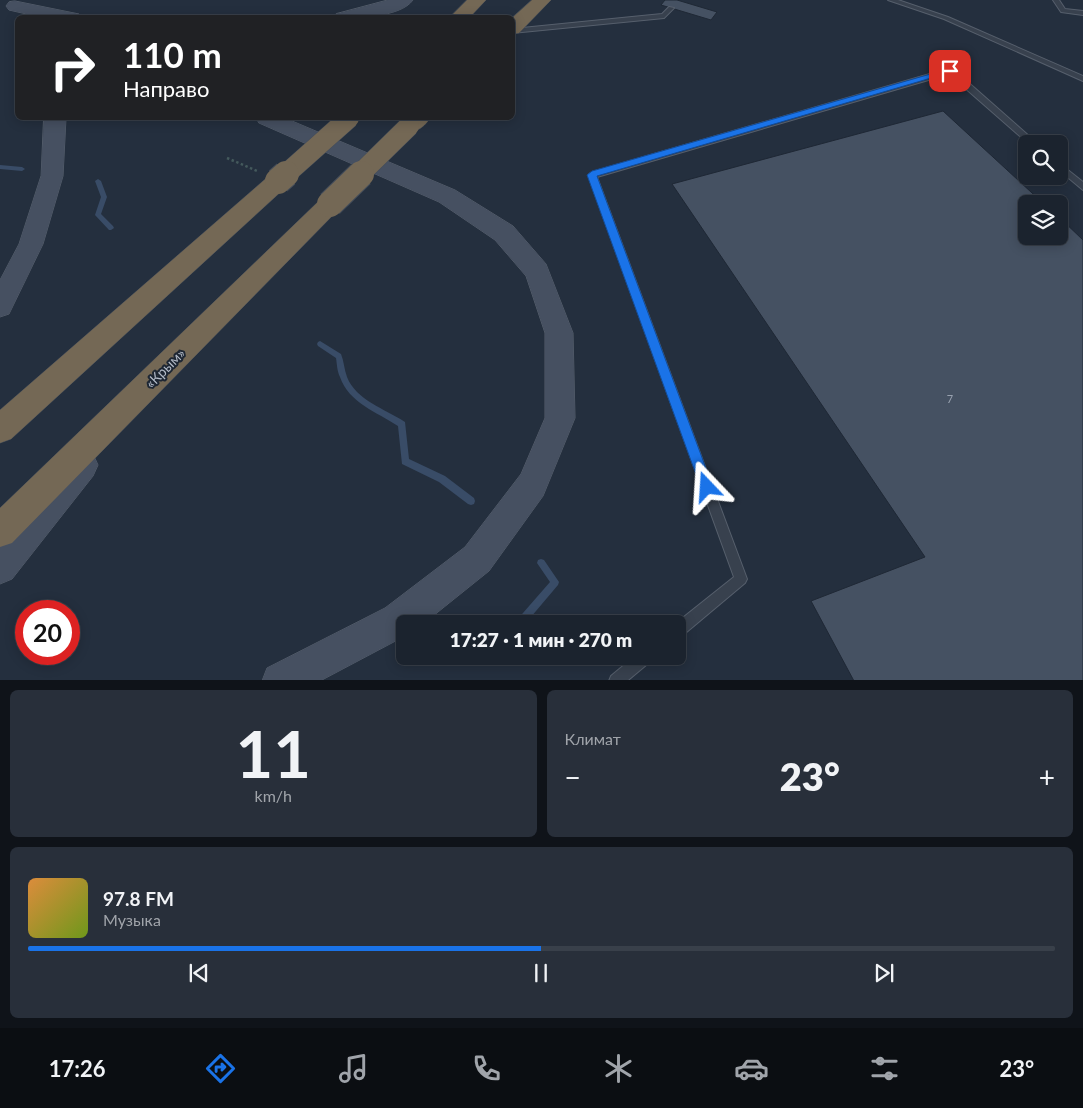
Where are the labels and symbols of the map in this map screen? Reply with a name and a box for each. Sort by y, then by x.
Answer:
pin [929,50,971,92]
street label: «Крым» [142,345,188,391]
house number: 7 [947,392,953,405]
position arrow [680,460,732,512]
speed limit sign: 20 [15,600,80,665]

